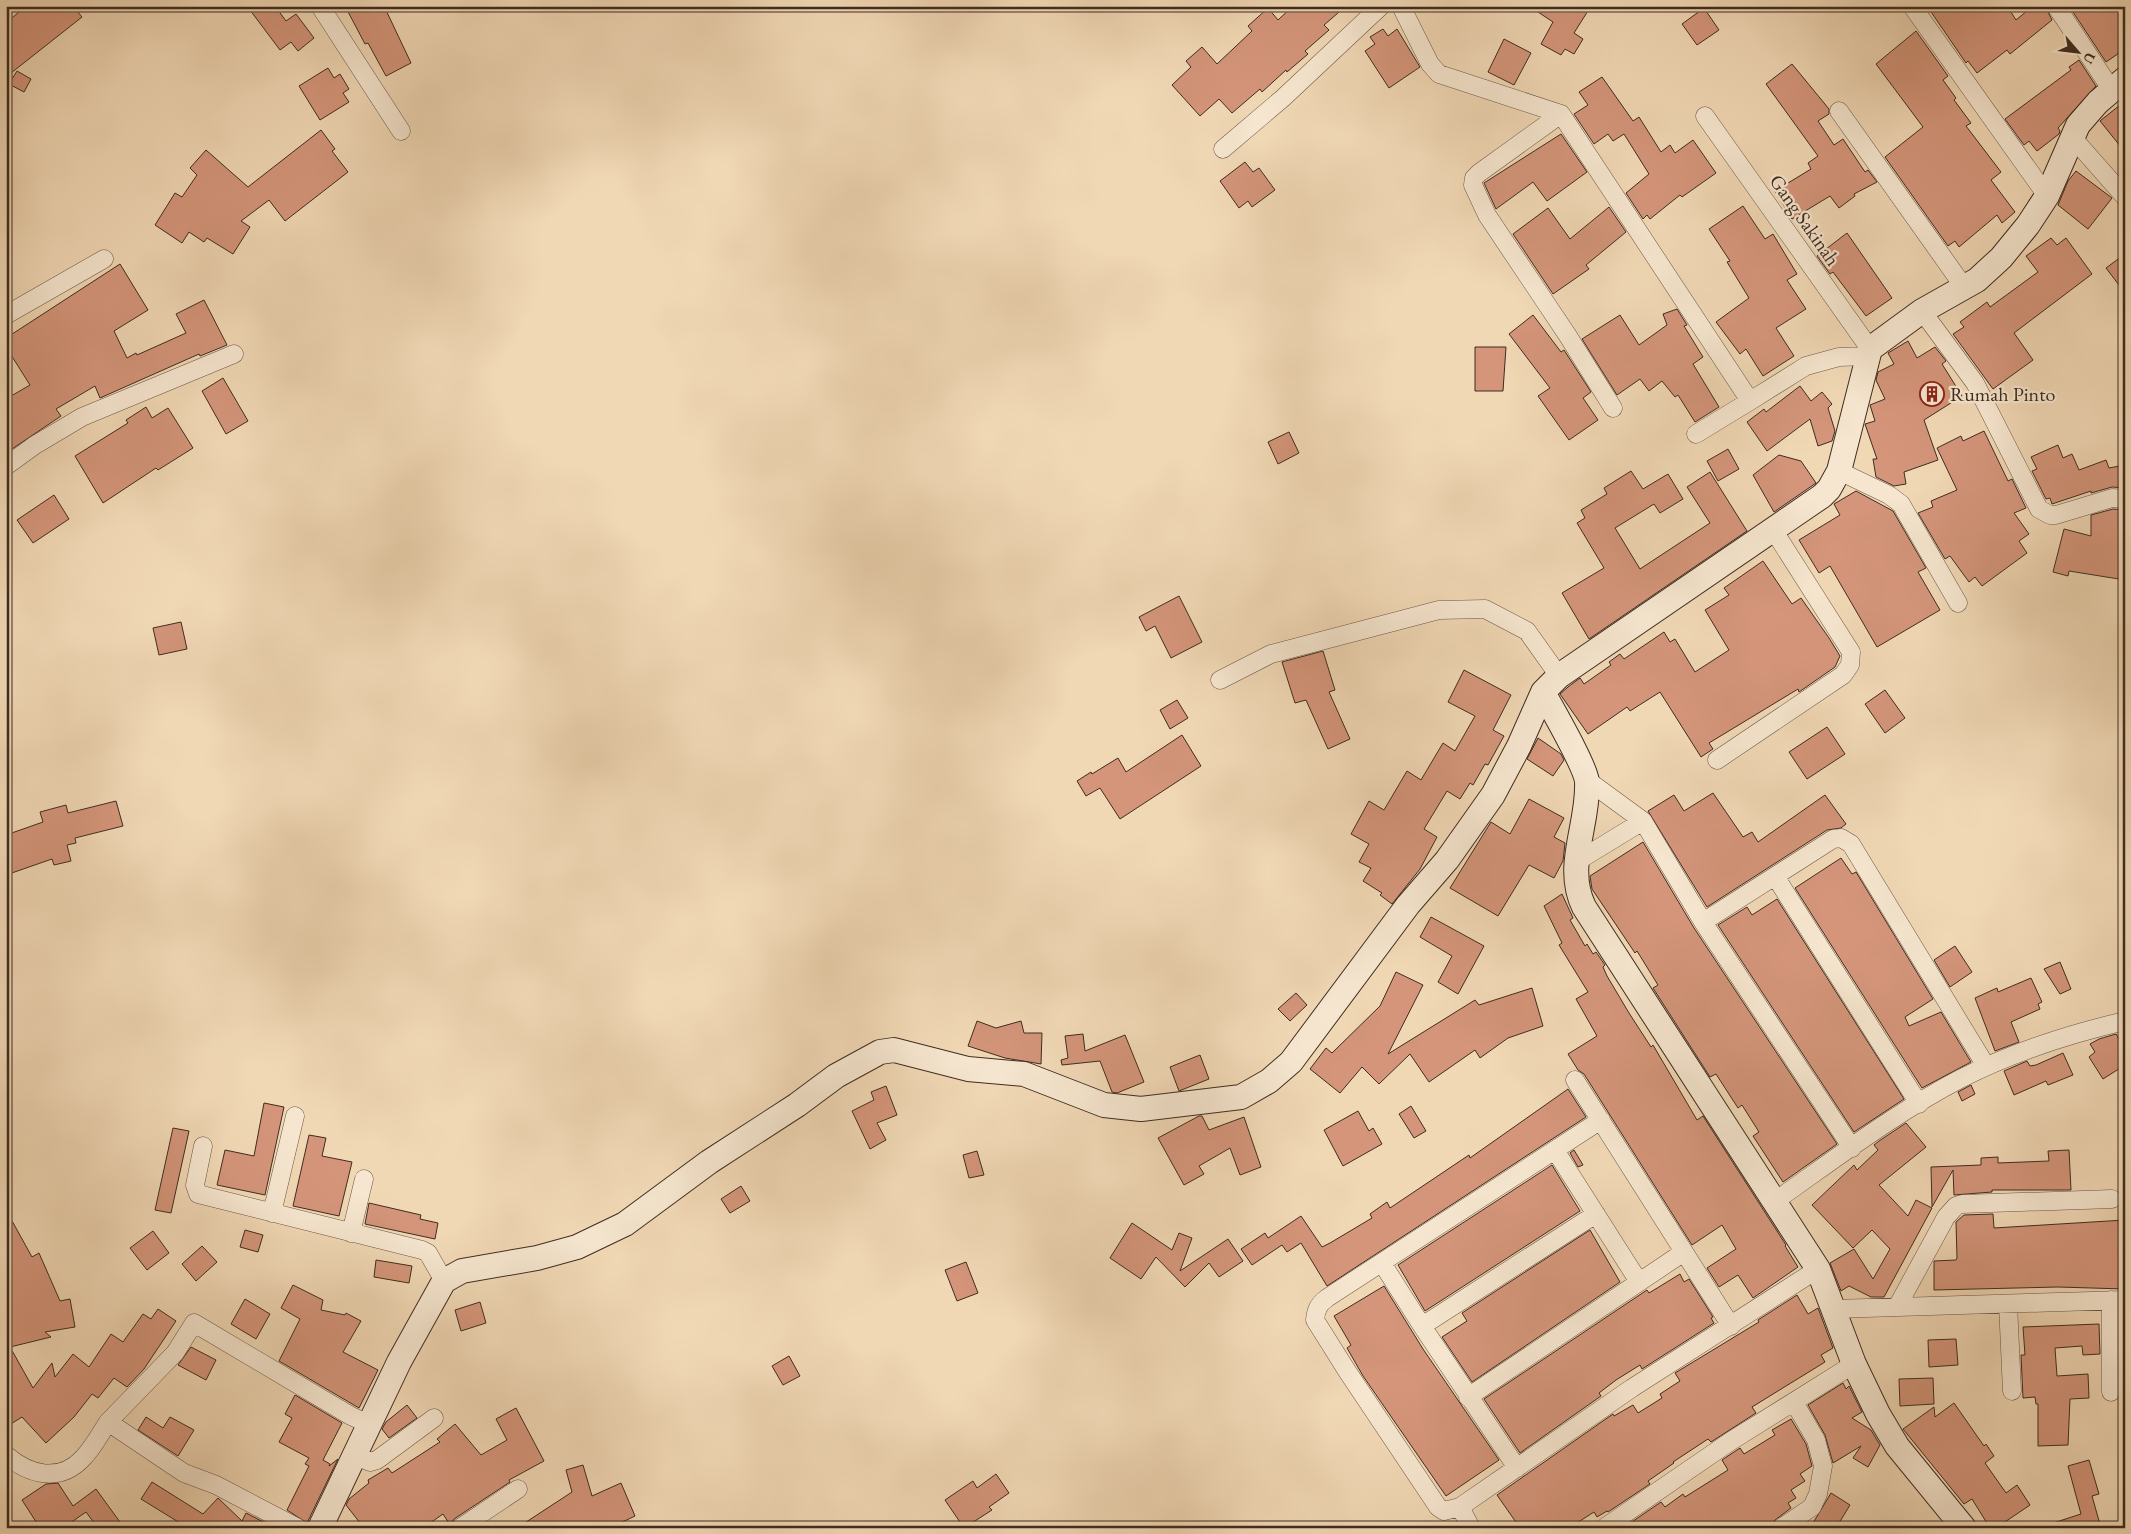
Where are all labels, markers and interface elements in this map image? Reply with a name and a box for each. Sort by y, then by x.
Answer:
north arrow [2054,28,2104,78]
text: U [2079,49,2100,67]
street label: Gang Sakinah [1764,169,1846,271]
building icon: Rumah Pinto [1919,381,1945,407]
place label: Rumah Pinto [1950,381,2055,407]

